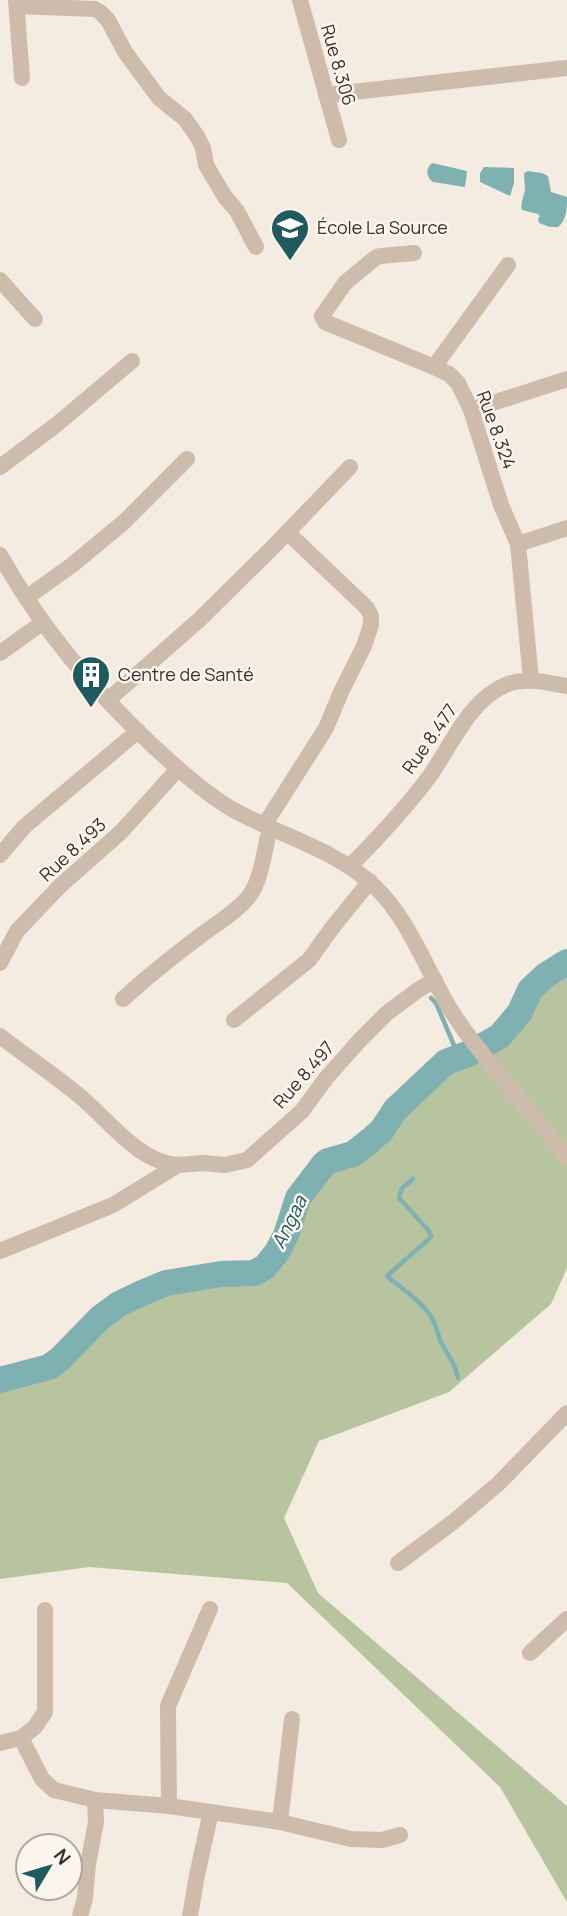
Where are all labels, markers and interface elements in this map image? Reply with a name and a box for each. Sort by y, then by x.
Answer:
street label: Rue 8.306 [316,21,362,108]
school or university icon: École La Source [269,207,311,262]
place label: École La Source [317,215,448,239]
street label: Rue 8.324 [472,387,522,472]
building icon: Centre de Santé [70,654,112,709]
place label: Centre de Santé [118,662,254,686]
street label: Rue 8.477 [396,699,462,778]
street label: Rue 8.493 [34,812,111,886]
street label: Rue 8.497 [267,1036,339,1113]
water label: Angaa [265,1190,314,1253]
north arrow [14,1832,84,1902]
text: N [48,1843,77,1870]

